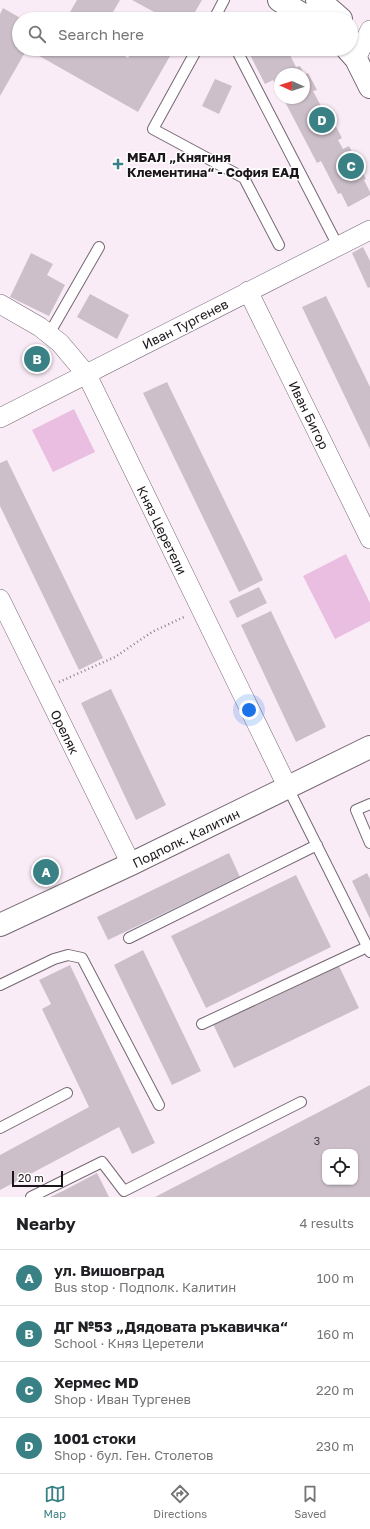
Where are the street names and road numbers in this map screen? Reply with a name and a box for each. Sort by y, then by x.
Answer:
street label: Иван Тургенев [139,295,231,353]
street label: Иван Бигор [286,378,332,452]
street label: Княз Церетели [134,483,190,577]
street label: Ореляк [47,707,83,757]
street label: Подполк. Калитин [130,805,242,871]

